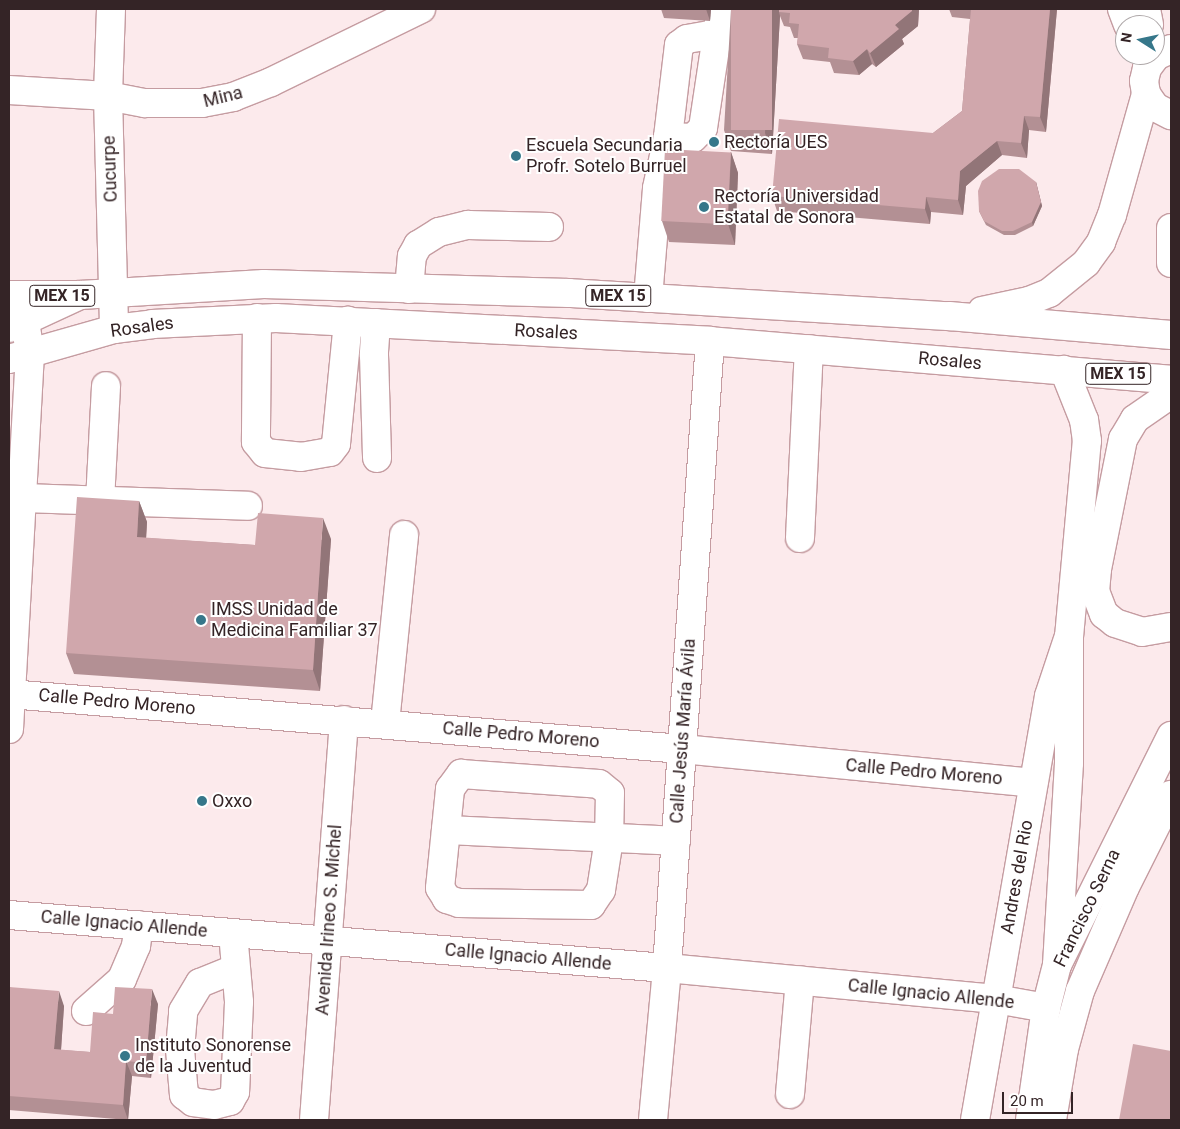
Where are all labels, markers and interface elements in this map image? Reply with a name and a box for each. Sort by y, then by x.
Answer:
north arrow [1115,15,1165,65]
text: N [1117,31,1135,44]
street label: Mina [201,82,245,112]
place label: Rectoría UES [724,131,827,153]
street label: Cucurpe [98,135,122,203]
place label: Escuela Secundaria Profr. Sotelo Burruel [526,135,687,178]
marker: Rectoría UES [708,136,720,148]
marker: Escuela Secundaria Profr. Sotelo Burruel [510,150,522,162]
place label: Rectoría Universidad Estatal de Sonora [714,186,879,228]
marker: Rectoría Universidad Estatal de Sonora [698,201,710,213]
road number: MEX 15 [28,282,96,310]
road number: MEX 15 [584,282,652,310]
street label: Rosales [109,312,175,342]
street label: Rosales [514,320,578,344]
street label: Rosales [917,347,983,375]
road number: MEX 15 [1084,360,1152,388]
place label: IMSS Unidad de Medicina Familiar 37 [211,599,378,642]
marker: IMSS Unidad de Medicina Familiar 37 [195,614,207,626]
street label: Calle Jesús María Ávila [666,638,700,824]
street label: Calle Pedro Moreno [38,684,196,720]
street label: Calle Pedro Moreno [442,717,600,753]
street label: Calle Pedro Moreno [845,754,1003,790]
place label: Oxxo [212,790,252,812]
marker: Oxxo [196,795,208,807]
street label: Andres del Rio [996,818,1038,936]
street label: Avenida Irineo S. Michel [312,824,346,1016]
street label: Francisco Serna [1049,846,1125,970]
street label: Calle Ignacio Allende [40,906,208,942]
street label: Calle Ignacio Allende [444,939,612,975]
street label: Calle Ignacio Allende [847,975,1015,1013]
place label: Instituto Sonorense de la Juventud [135,1035,291,1078]
marker: Instituto Sonorense de la Juventud [119,1050,131,1062]
scale bar [1005,1082,1076,1114]
text: 20 m [1010,1092,1044,1110]

